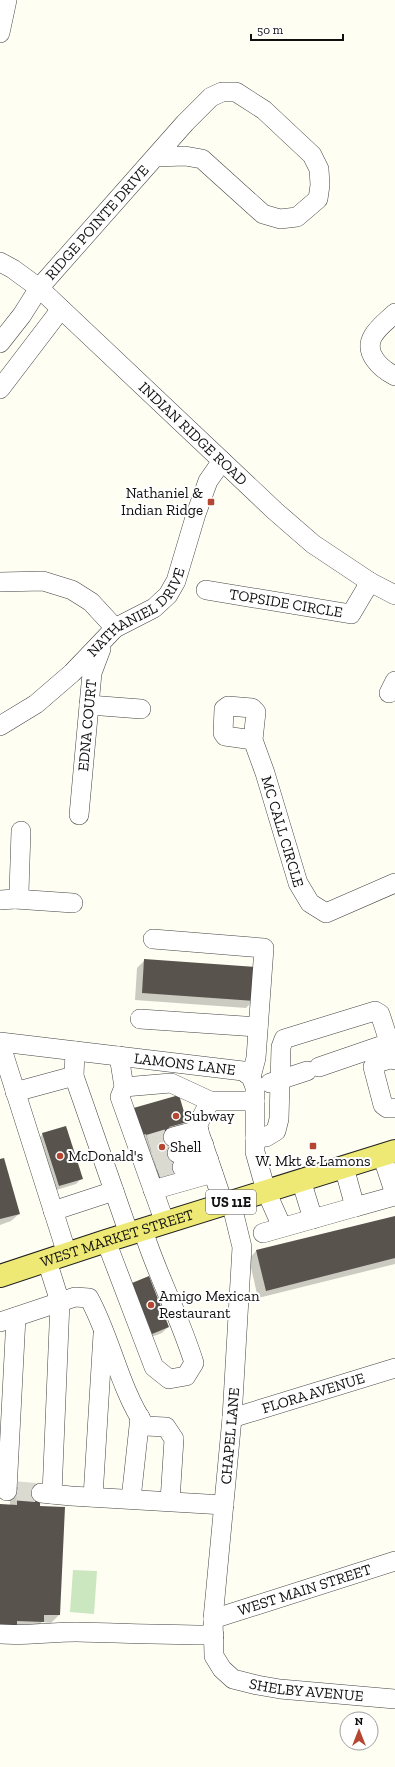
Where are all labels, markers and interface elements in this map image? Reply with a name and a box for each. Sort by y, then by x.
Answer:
scale bar [251,16,343,42]
text: 50 m [257,23,284,37]
street label: RIDGE POINTE DRIVE [41,161,153,284]
street label: INDIAN RIDGE ROAD [135,378,251,489]
place label: Nathaniel & Indian Ridge [121,484,203,519]
marker: Nathaniel & Indian Ridge [206,497,216,507]
street label: NATHANIEL DRIVE [83,565,189,661]
street label: TOPSIDE CIRCLE [228,585,344,621]
street label: EDNA COURT [74,679,100,772]
street label: MC CALL CIRCLE [257,774,308,890]
street label: LAMONS LANE [133,1049,237,1079]
place label: Subway [184,1107,235,1125]
marker: Subway [171,1111,181,1121]
place label: Shell [170,1138,201,1156]
marker: W. Mkt & Lamons [308,1141,318,1151]
marker: Shell [157,1142,167,1152]
place label: McDonald's [68,1147,143,1165]
marker: McDonald's [55,1151,65,1161]
place label: W. Mkt & Lamons [255,1152,371,1170]
road number: US 11E [206,1190,256,1214]
street label: WEST MARKET STREET [38,1205,196,1271]
place label: Amigo Mexican Restaurant [159,1287,260,1322]
marker: Amigo Mexican Restaurant [146,1300,156,1310]
street label: FLORA AVENUE [260,1369,367,1417]
street label: CHAPEL LANE [217,1387,243,1485]
street label: WEST MAIN STREET [235,1560,373,1620]
street label: SHELBY AVENUE [247,1674,364,1705]
north arrow [339,1711,379,1751]
text: N [355,1715,364,1728]

